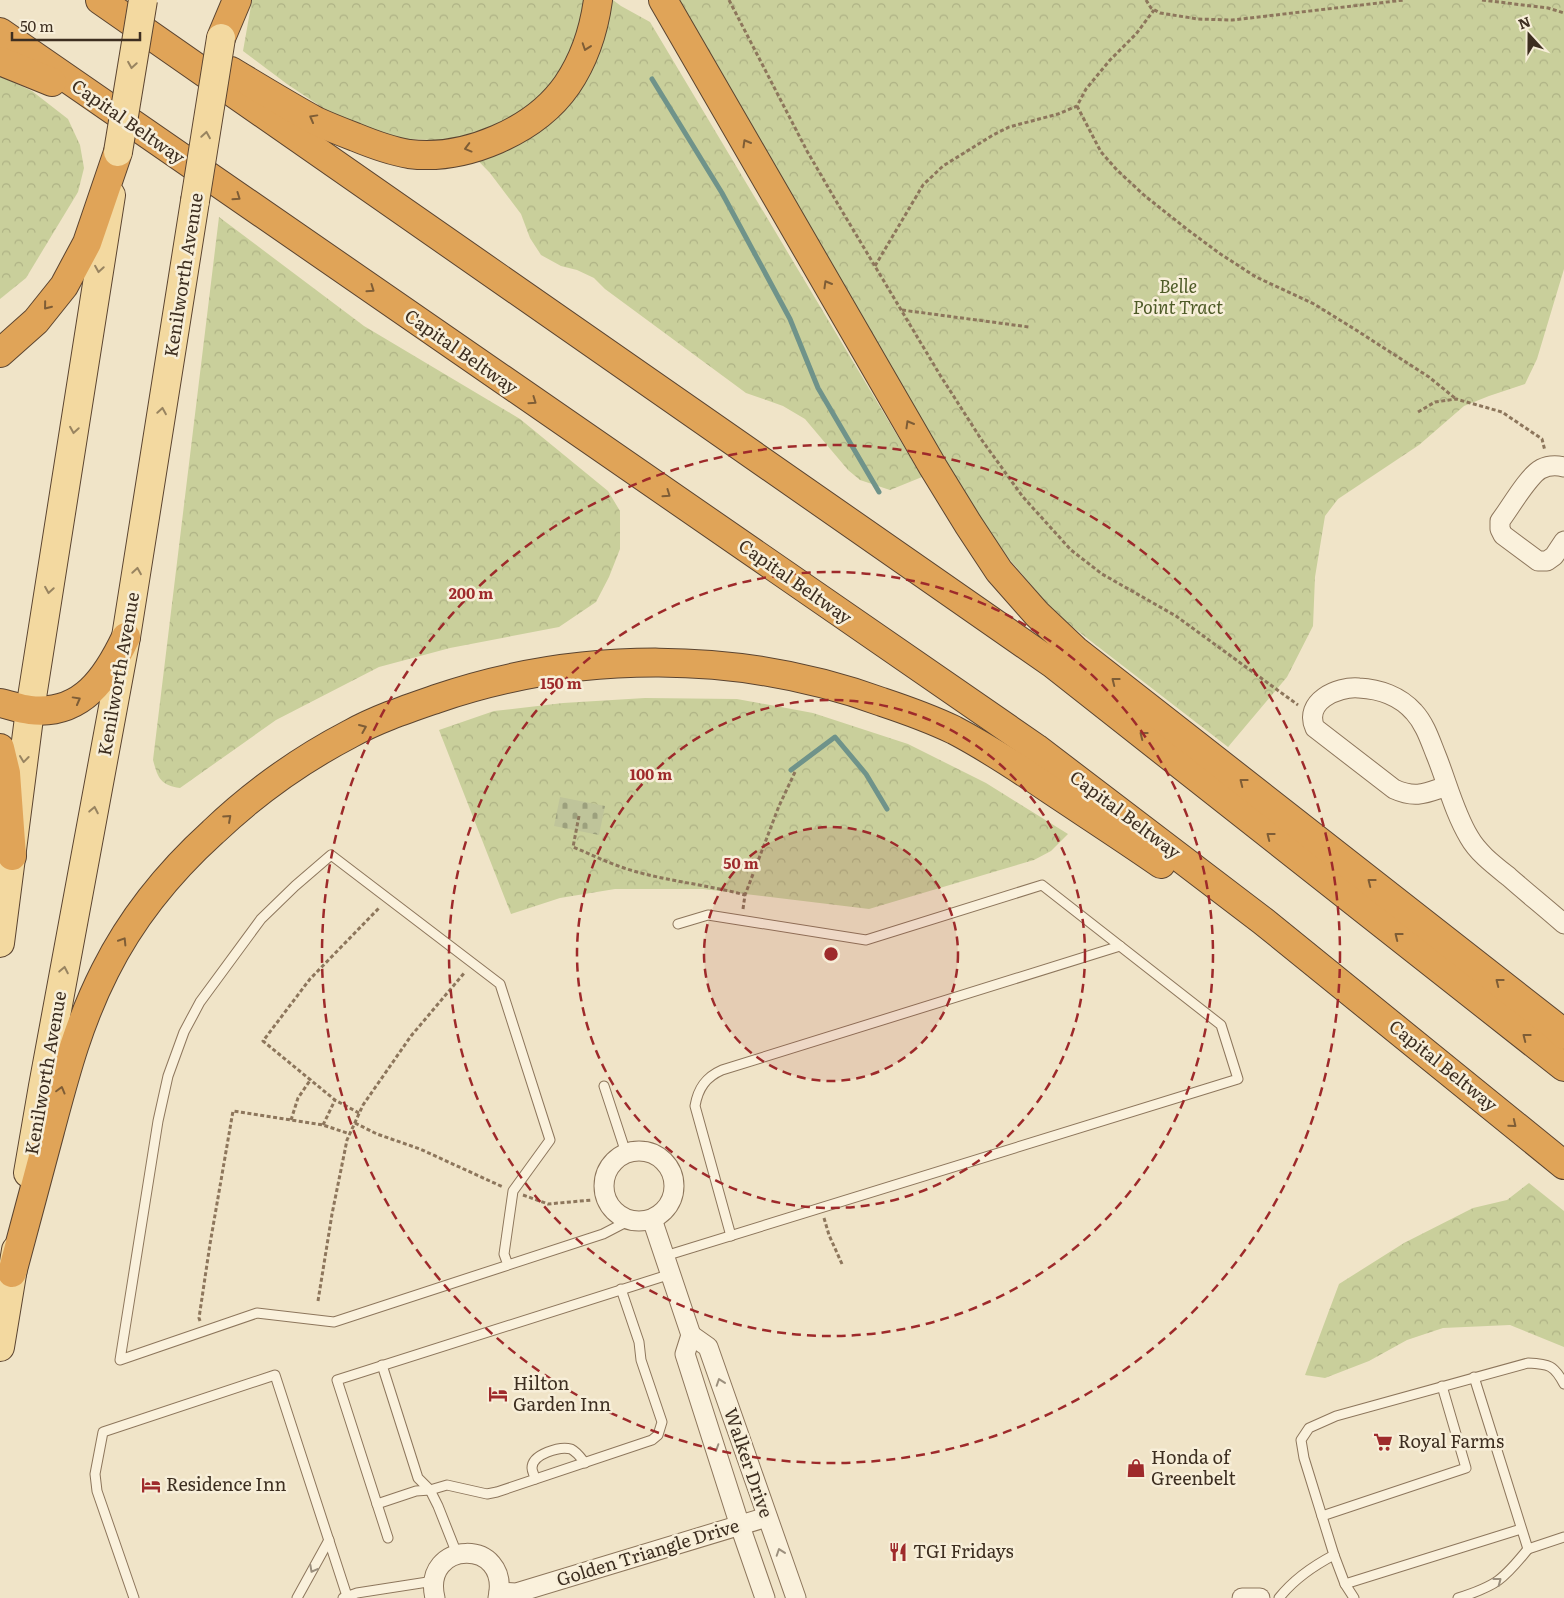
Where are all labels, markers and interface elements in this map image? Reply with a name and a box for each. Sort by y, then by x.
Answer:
scale bar [12,10,140,42]
north arrow [1504,10,1554,60]
text: N [1515,10,1533,33]
text: 50 m [20,14,54,37]
one-way arrow [582,42,592,51]
one-way arrow [127,61,137,70]
street label: Capital Beltway [67,72,192,170]
one-way arrow [309,115,318,125]
one-way arrow [200,131,211,139]
one-way arrow [742,140,752,149]
one-way arrow [464,143,472,153]
street label: Kenilworth Avenue [156,191,209,359]
one-way arrow [231,191,241,200]
one-way arrow [95,265,105,273]
park label: Belle Point Tract [1133,272,1223,320]
one-way arrow [824,280,834,289]
one-way arrow [365,283,374,292]
one-way arrow [44,301,53,310]
street label: Capital Beltway [400,302,525,400]
one-way arrow [527,395,537,404]
one-way arrow [157,406,167,415]
one-way arrow [905,421,915,430]
one-way arrow [69,426,80,434]
one-way arrow [662,487,671,497]
street label: Capital Beltway [734,532,859,630]
one-way arrow [131,567,141,576]
text: 200 m [449,581,493,604]
one-way arrow [44,587,55,595]
street label: Kenilworth Avenue [90,590,145,758]
text: 150 m [540,671,582,694]
one-way arrow [1112,679,1121,687]
one-way arrow [71,696,80,706]
one-way arrow [358,723,367,734]
one-way arrow [1139,732,1149,741]
one-way arrow [19,755,30,763]
text: 100 m [630,762,672,785]
street label: Capital Beltway [1065,763,1188,865]
one-way arrow [1240,779,1249,787]
one-way arrow [89,805,99,814]
one-way arrow [222,815,231,824]
one-way arrow [1267,833,1276,841]
text: 50 m [723,851,759,874]
one-way arrow [1368,879,1377,887]
one-way arrow [1394,933,1404,942]
one-way arrow [117,938,127,947]
centre of rings [822,945,840,963]
one-way arrow [59,965,69,974]
one-way arrow [1496,979,1505,987]
street label: Kenilworth Avenue [17,989,72,1157]
street label: Capital Beltway [1384,1012,1505,1118]
one-way arrow [1523,1034,1532,1042]
one-way arrow [55,1086,66,1095]
one-way arrow [1508,1118,1517,1127]
place label: Hilton Garden Inn [513,1369,611,1417]
one-way arrow [716,1378,726,1387]
hotel icon: Hilton Garden Inn [487,1383,509,1405]
street label: Walker Drive [718,1404,781,1521]
place label: Royal Farms [1398,1427,1504,1454]
supermarket icon: Royal Farms [1372,1431,1394,1453]
one-way arrow [709,1443,719,1451]
place label: Honda of Greenbelt [1151,1443,1237,1491]
shop icon: Honda of Greenbelt [1125,1457,1147,1479]
place label: Residence Inn [166,1470,286,1497]
hotel icon: Residence Inn [140,1474,162,1496]
street label: Golden Triangle Drive [553,1511,742,1592]
place label: TGI Fridays [913,1537,1014,1564]
restaurant icon: TGI Fridays [887,1541,909,1563]
one-way arrow [775,1548,785,1557]
one-way arrow [309,1564,319,1573]
one-way arrow [1492,1578,1502,1587]

